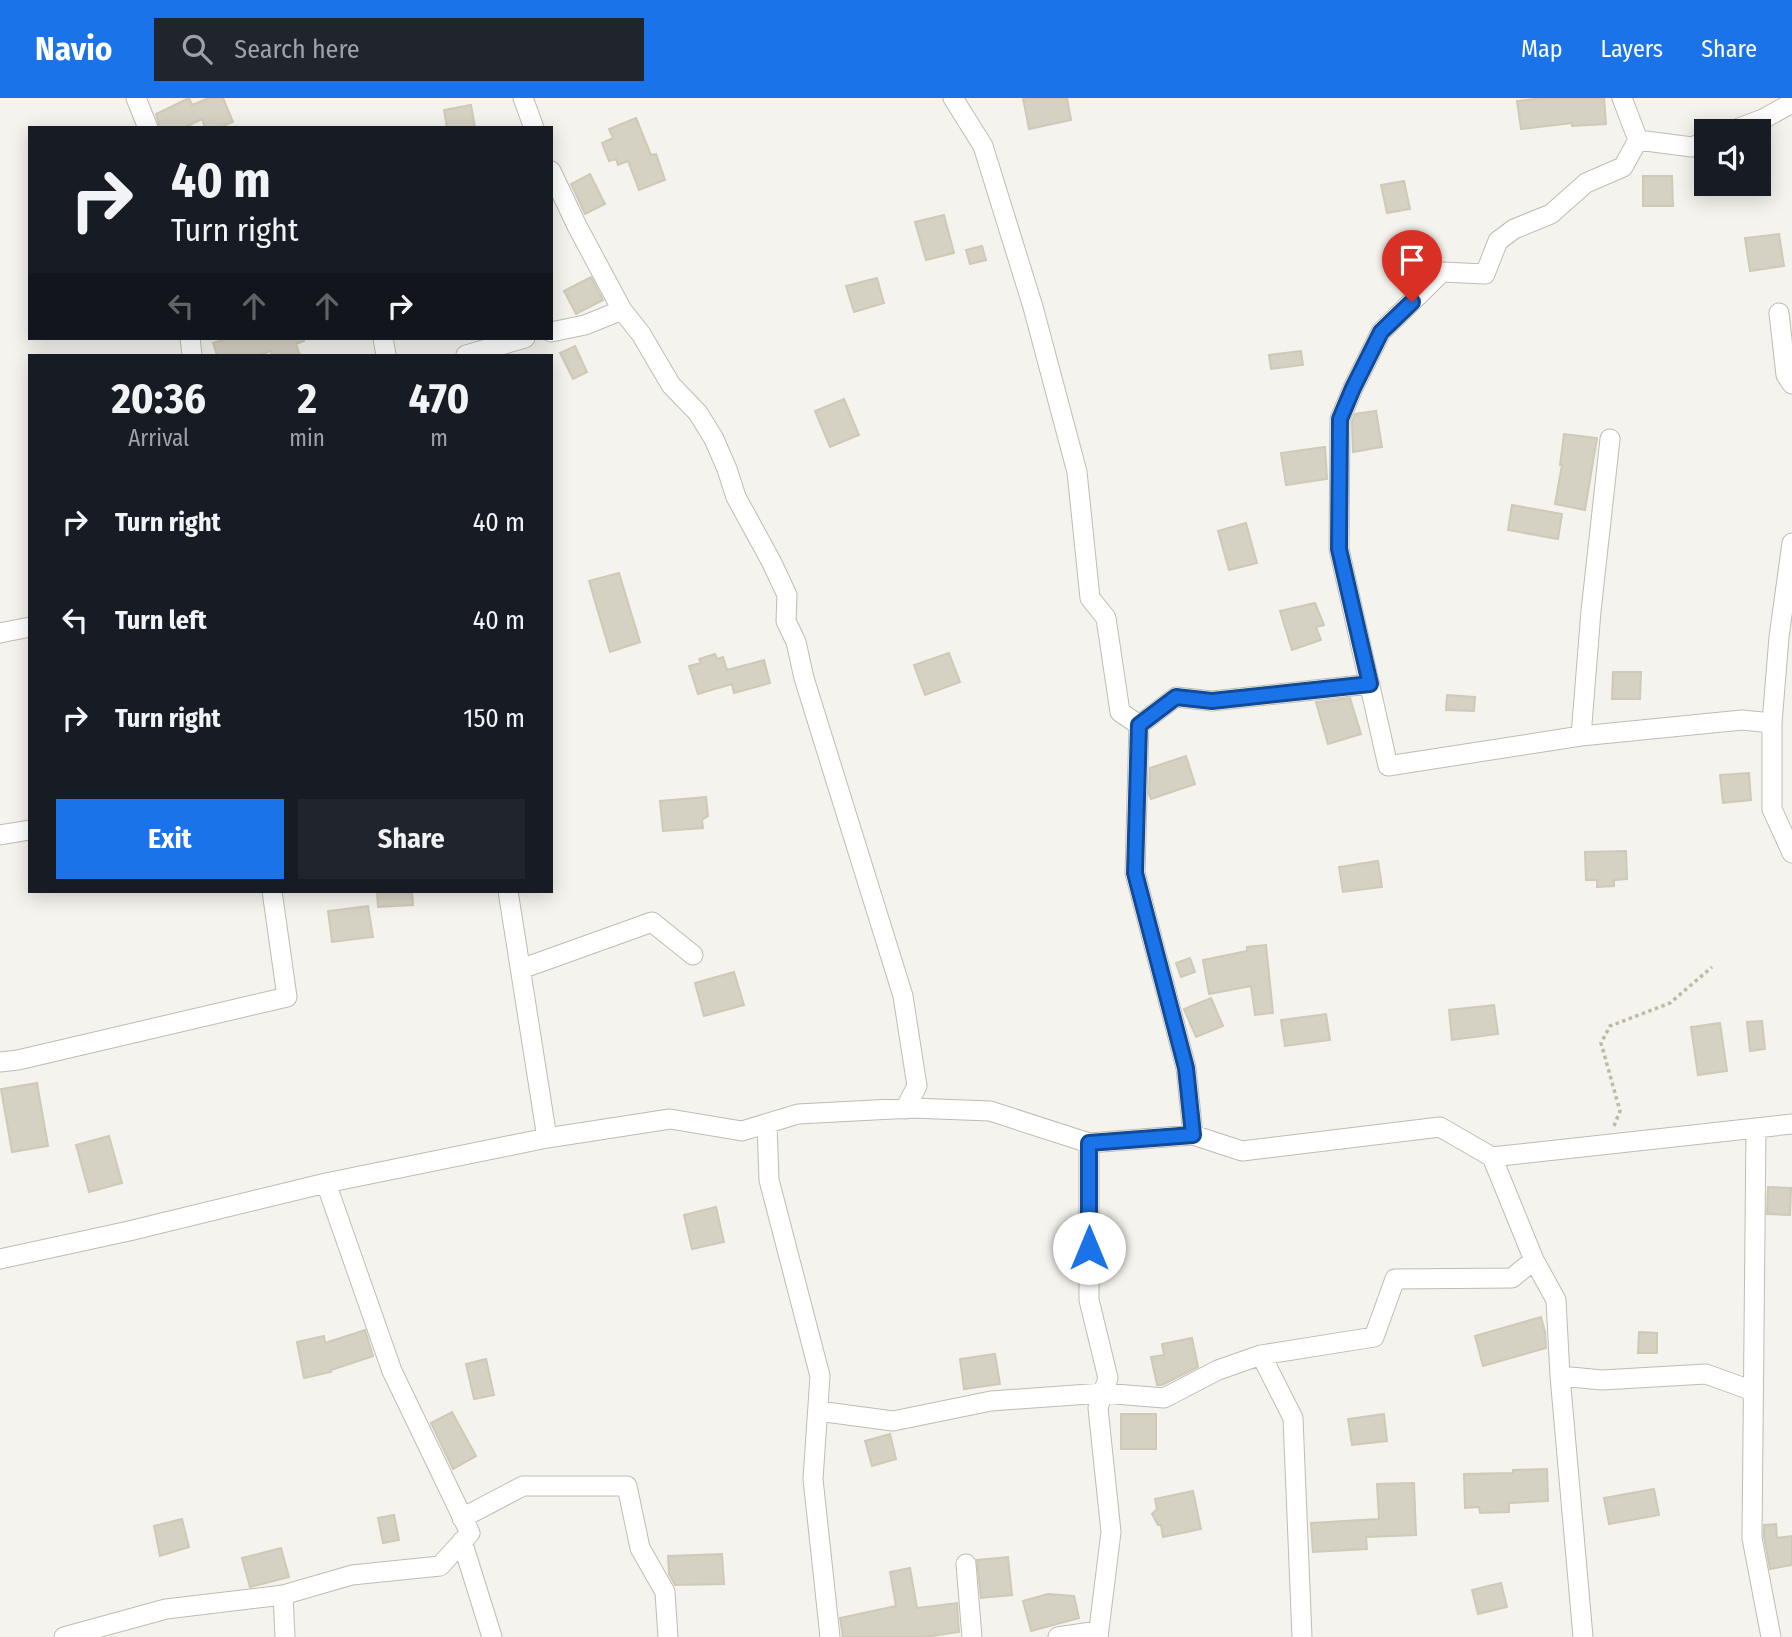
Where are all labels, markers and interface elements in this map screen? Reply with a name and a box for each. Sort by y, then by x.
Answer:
search box [154,18,644,81]
text: Navio [35,29,112,69]
icon: search [178,30,216,68]
text: Search here [234,34,360,65]
text: Map [1521,35,1563,63]
text: Layers [1601,35,1663,63]
text: Share [1701,35,1757,63]
map controls [1694,119,1771,196]
button: sound [1694,119,1771,196]
text: 40 m [171,151,271,210]
icon: right [56,154,147,245]
text: Turn right [171,211,298,249]
pin [1382,230,1442,302]
icon: arrive [1393,241,1431,279]
icon: left [162,287,200,325]
icon: ahead [235,287,273,325]
icon: ahead [308,287,346,325]
icon: right [381,287,419,325]
text: 20:36 [111,374,206,424]
text: 2 [297,374,317,424]
text: 470 [408,374,470,424]
text: Arrival [128,424,189,452]
text: min [289,424,325,452]
text: m [430,424,448,452]
icon: right [56,503,94,541]
text: Turn right [115,507,221,538]
text: 40 m [473,507,525,538]
icon: left [56,601,94,639]
text: Turn left [115,605,207,636]
text: 40 m [473,605,525,636]
icon: right [56,699,94,737]
text: Turn right [115,703,221,734]
text: 150 m [463,703,525,734]
button: Exit [56,799,284,879]
button: Share [298,799,525,879]
position arrow [1052,1211,1126,1285]

